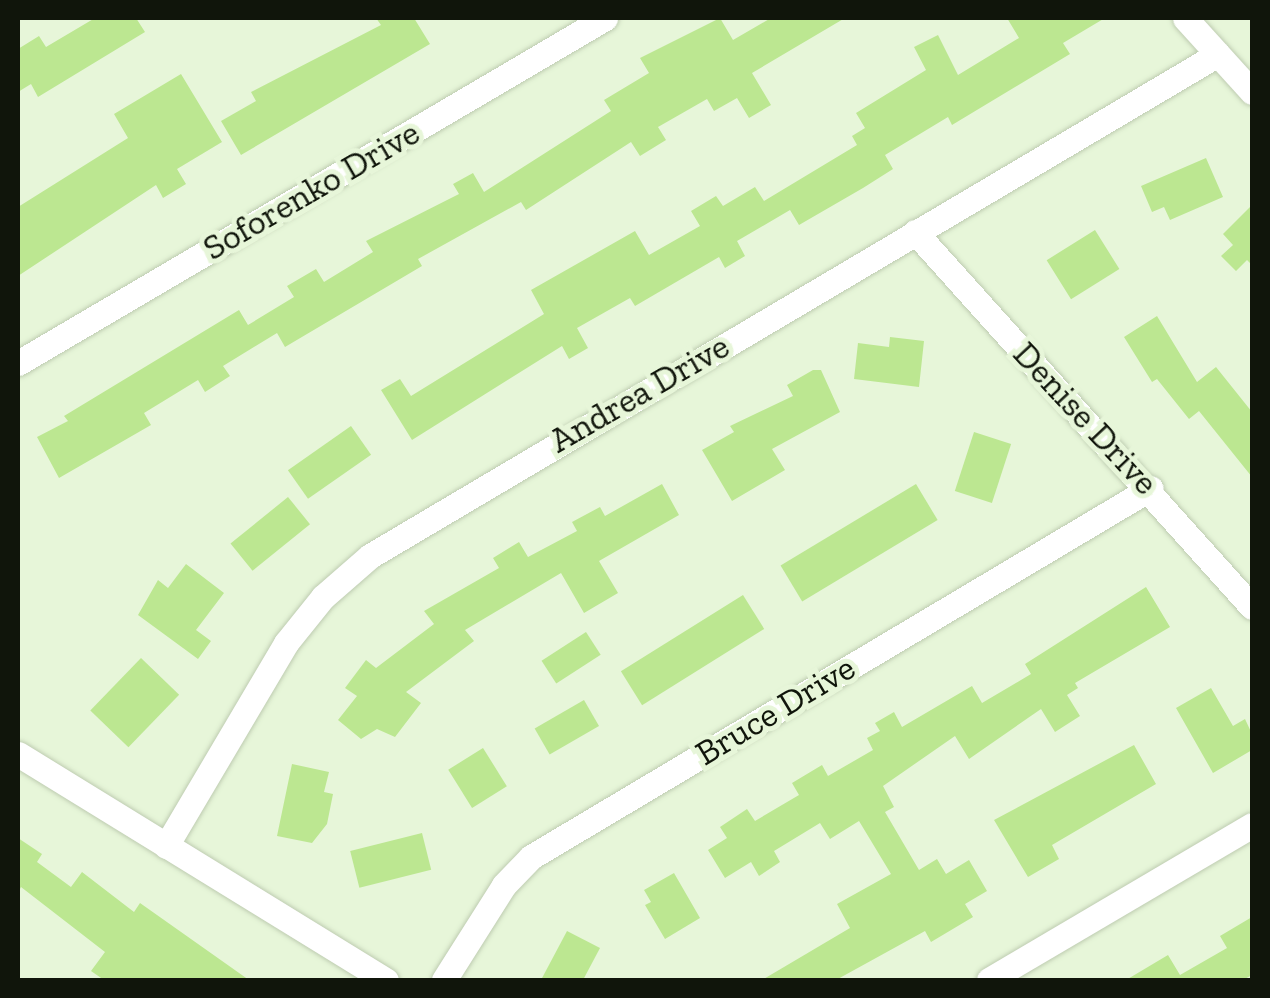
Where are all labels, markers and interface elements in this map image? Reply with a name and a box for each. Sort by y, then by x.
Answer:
street label: Soforenko Drive [195,111,427,269]
street label: Andrea Drive [542,325,736,461]
street label: Denise Drive [1005,333,1167,503]
street label: Bruce Drive [688,646,862,774]

